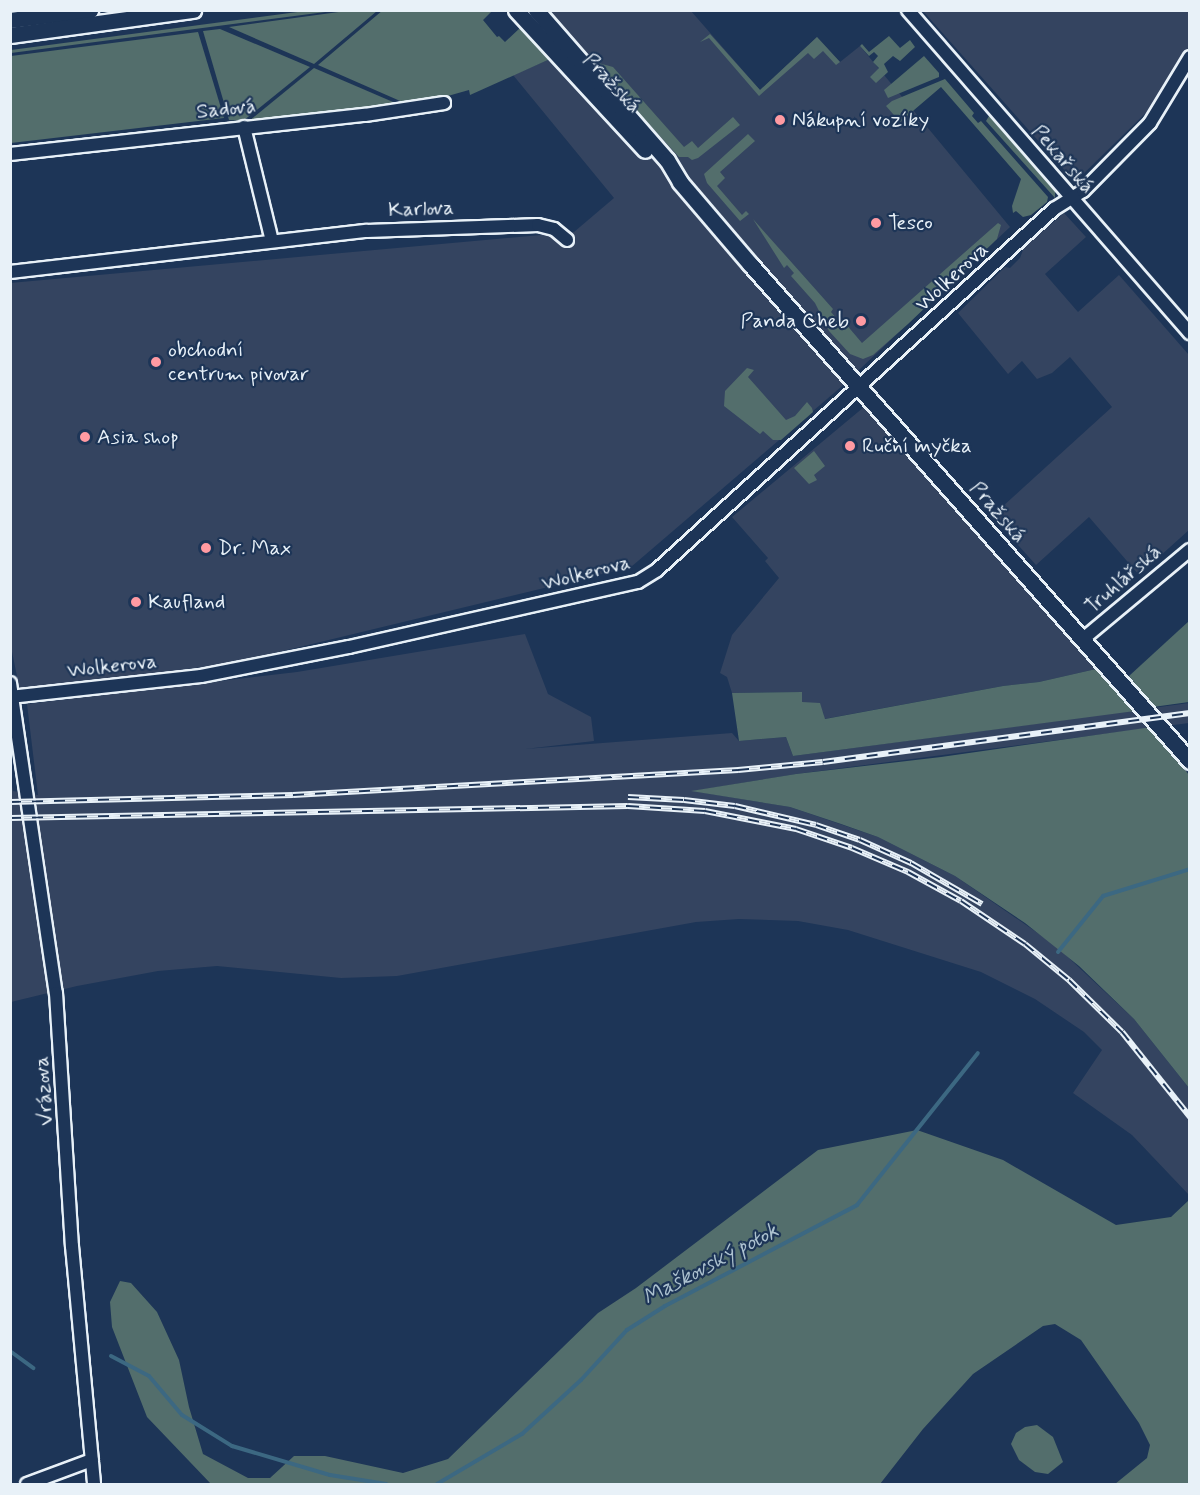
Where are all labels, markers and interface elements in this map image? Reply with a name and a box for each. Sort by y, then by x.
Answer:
street label: Pražská [578,48,646,118]
street label: Sadová [195,93,257,125]
place label: Nákupní vozíky [792,107,929,133]
marker: Nákupní vozíky [773,113,787,127]
street label: Pekařská [1026,119,1100,199]
street label: Karlova [388,195,454,223]
place label: Tesco [888,210,933,236]
marker: Tesco [869,216,883,230]
street label: Wolkerova [910,237,994,317]
place label: Panda Cheb [740,308,849,334]
marker: Panda Cheb [854,314,868,328]
place label: obchodní centrum pivovar [168,337,310,387]
marker: obchodní centrum pivovar [149,355,163,369]
place label: Asia shop [97,424,179,450]
marker: Asia shop [78,430,92,444]
place label: Ruční myčka [862,433,972,459]
marker: Ruční myčka [843,439,857,453]
street label: Pražská [964,476,1032,548]
place label: Dr. Max [218,535,291,561]
street label: Truhlářská [1080,539,1166,619]
marker: Dr. Max [199,541,213,555]
street label: Wolkerova [539,550,633,596]
place label: Kaufland [148,589,225,615]
marker: Kaufland [129,595,143,609]
street label: Wolkerova [66,649,158,683]
street label: Vrázova [29,1055,59,1127]
water label: Maškovský potok [639,1218,783,1312]

